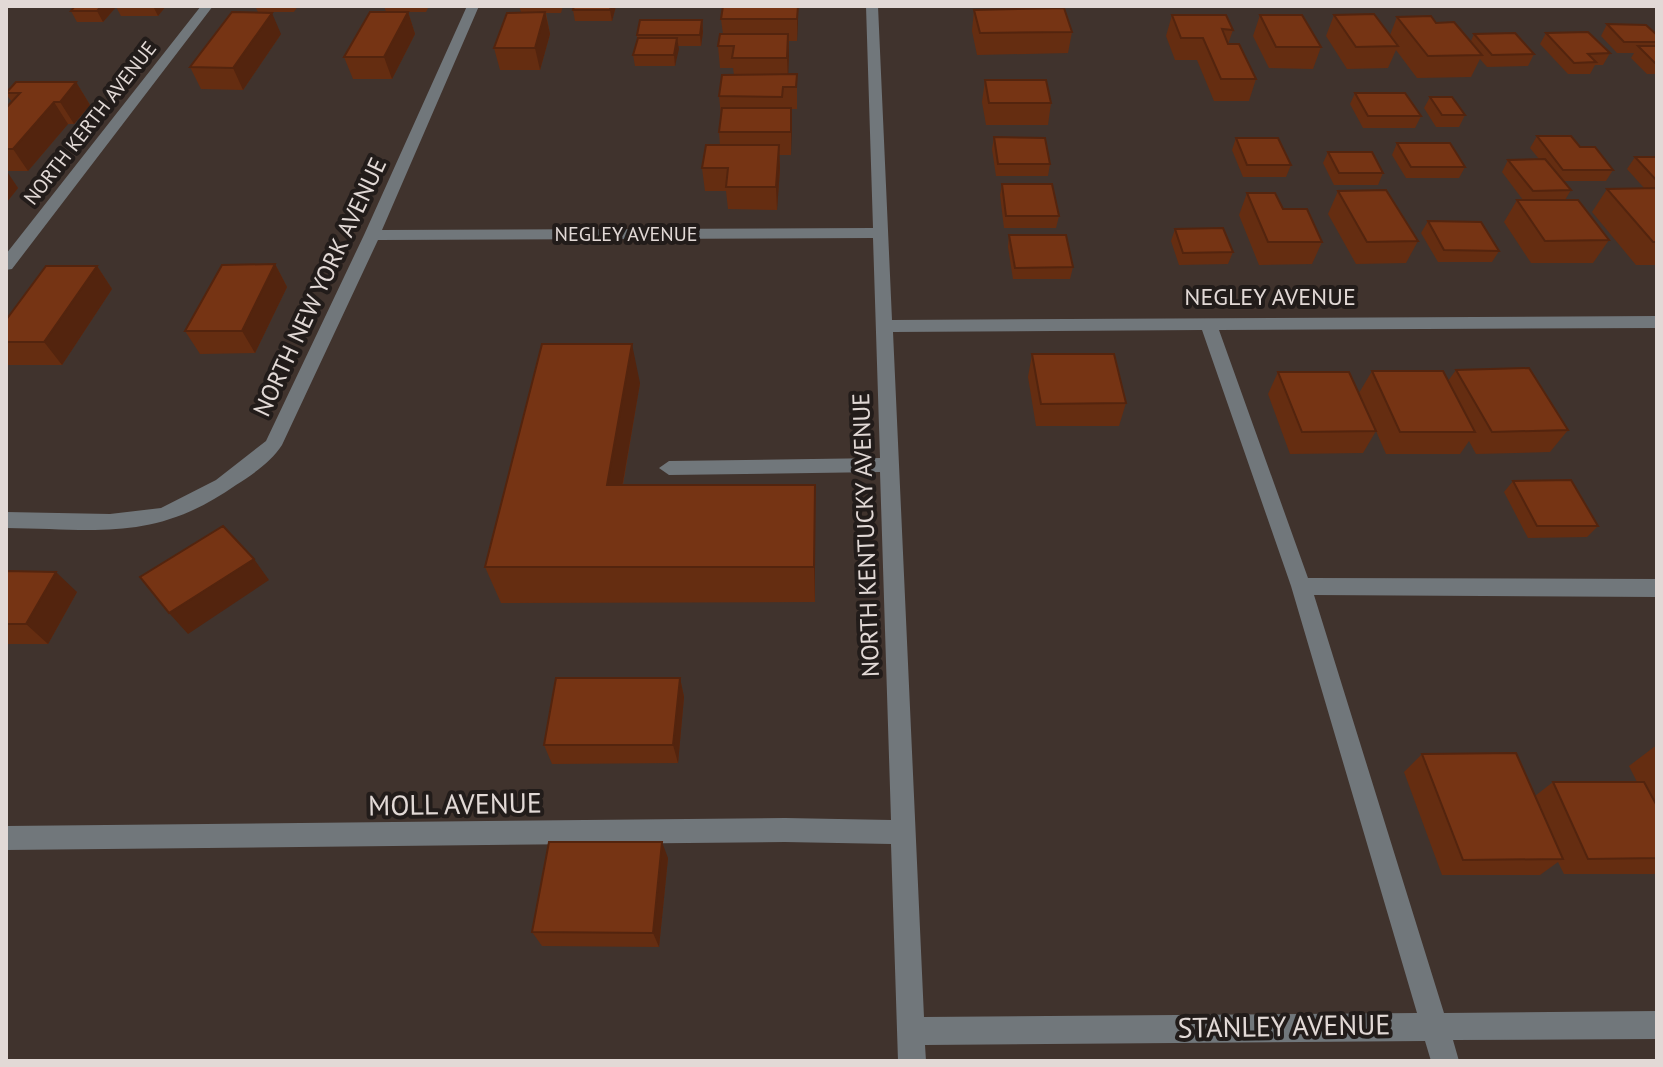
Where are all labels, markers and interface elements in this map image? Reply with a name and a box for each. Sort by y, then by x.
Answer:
street label: NORTH KERTH AVENUE [18,36,162,210]
street label: NORTH NEW YORK AVENUE [246,152,393,421]
street label: NEGLEY AVENUE [555,221,697,247]
street label: NEGLEY AVENUE [1184,281,1356,312]
street label: NORTH KENTUCKY AVENUE [845,393,886,678]
street label: MOLL AVENUE [368,783,542,824]
street label: STANLEY AVENUE [1177,1005,1391,1046]

